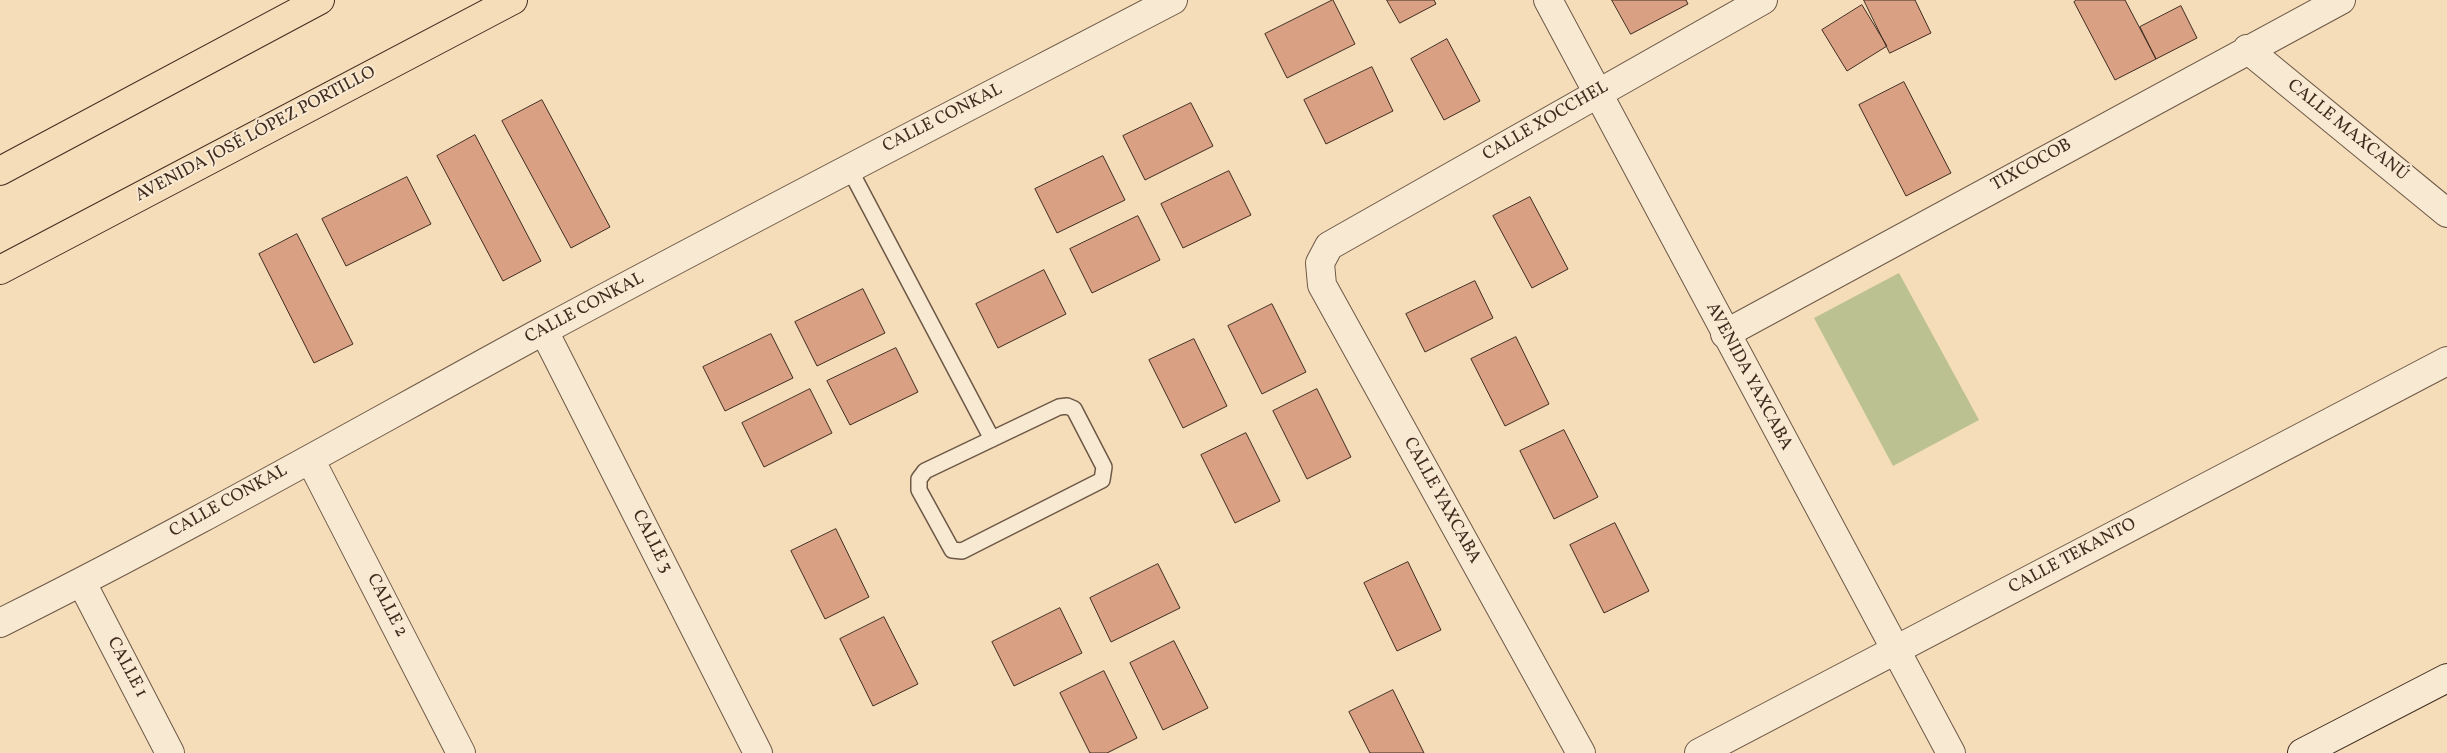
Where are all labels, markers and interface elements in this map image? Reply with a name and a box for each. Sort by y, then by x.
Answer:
street label: AVENIDA JOSÉ LÓPEZ PORTILLO [132,62,380,208]
street label: CALLE MAXCANÚ [2282,76,2412,186]
street label: CALLE XOCCHEL [1479,77,1613,167]
street label: CALLE CONKAL [880,80,1006,158]
street label: TIXCOCOB [1988,135,2076,197]
street label: CALLE CONKAL [522,269,648,349]
street label: AVENIDA YAXCABA [1700,299,1796,455]
street label: CALLE YAXCABA [1397,434,1485,568]
street label: CALLE CONKAL [166,461,292,543]
street label: CALLE 3 [626,507,676,577]
street label: CALLE TEKANTO [2006,514,2140,600]
street label: CALLE 2 [361,571,411,641]
street label: CALLE 1 [101,634,151,702]

